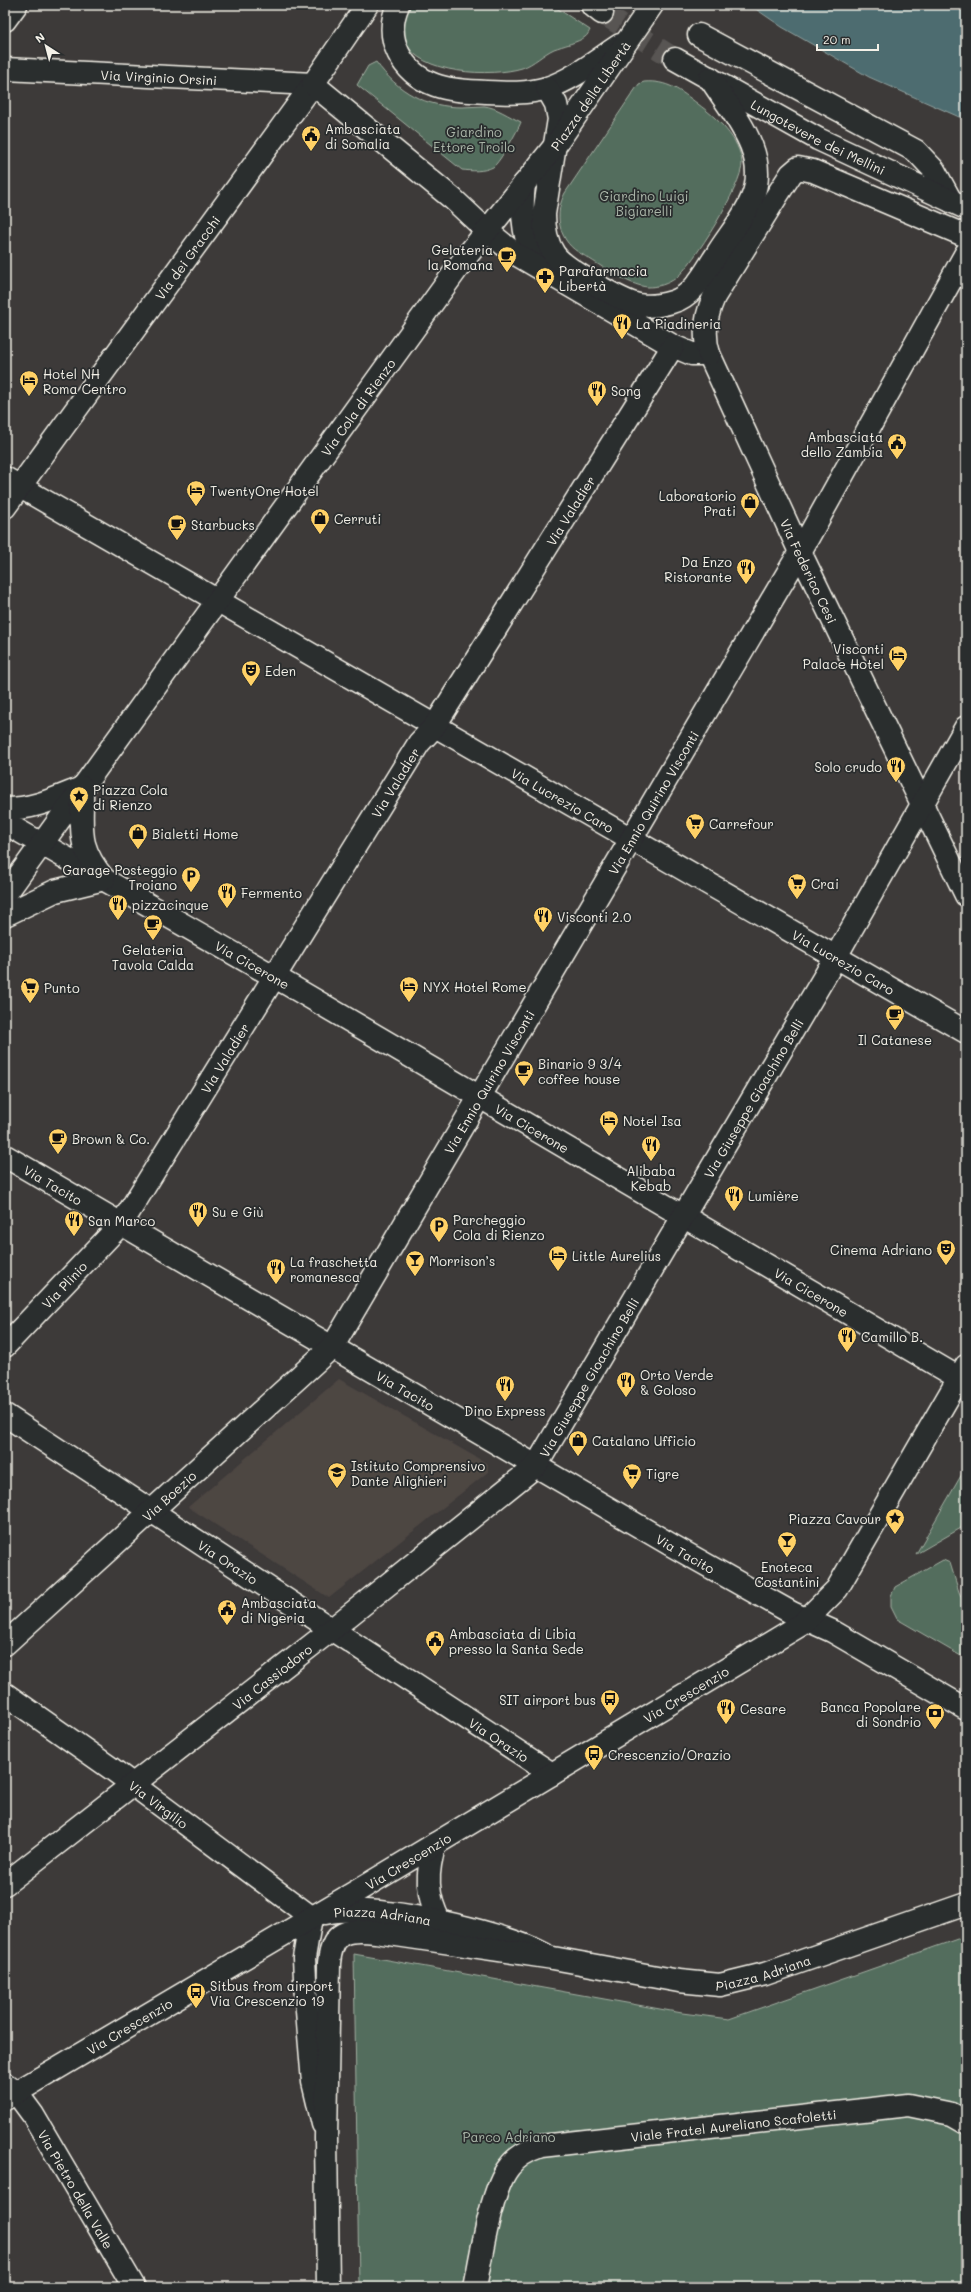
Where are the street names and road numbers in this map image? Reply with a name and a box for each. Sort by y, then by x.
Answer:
street label: Piazza della Libertà [546,37,634,154]
street label: Via Virginio Orsini [100,65,217,88]
street label: Lungotevere dei Mellini [748,95,888,178]
street label: Via dei Gracchi [151,212,223,303]
street label: Via Cola di Rienzo [316,355,398,459]
street label: Via Valadier [542,472,598,548]
street label: Via Federico Cesi [777,516,842,626]
street label: Via Ennio Quirino Visconti [604,727,702,877]
street label: Via Valadier [367,744,423,820]
street label: Via Lucrezio Caro [509,763,617,836]
street label: Via Lucrezio Caro [789,925,898,998]
street label: Via Cicerone [212,936,293,992]
street label: Via Ennio Quirino Visconti [440,1006,538,1157]
street label: Via Giuseppe Gioachino Belli [699,1015,807,1181]
street label: Via Valadier [196,1020,252,1096]
street label: Via Cicerone [492,1099,572,1156]
street label: Via Tacito [21,1160,86,1208]
street label: Via Plinio [37,1257,90,1312]
street label: Via Cicerone [772,1263,852,1320]
street label: Via Giuseppe Gioachino Belli [535,1294,642,1460]
street label: Via Tacito [373,1366,438,1414]
street label: Via Boezio [138,1466,199,1524]
street label: Via Tacito [653,1530,718,1577]
street label: Via Orazio [195,1536,262,1588]
street label: Via Cassiodoro [228,1640,315,1713]
street label: Via Crescenzio [640,1662,732,1726]
street label: Via Orazio [466,1713,533,1765]
street label: Via Virgilio [126,1776,192,1832]
street label: Via Crescenzio [362,1828,454,1893]
street label: Piazza Adriana [333,1902,433,1928]
street label: Piazza Adriana [715,1950,813,1994]
street label: Via Crescenzio [83,1994,175,2058]
street label: Viale Fratel Aureliano Scafoletti [630,2105,837,2144]
street label: Via Pietro della Valle [35,2126,118,2251]

